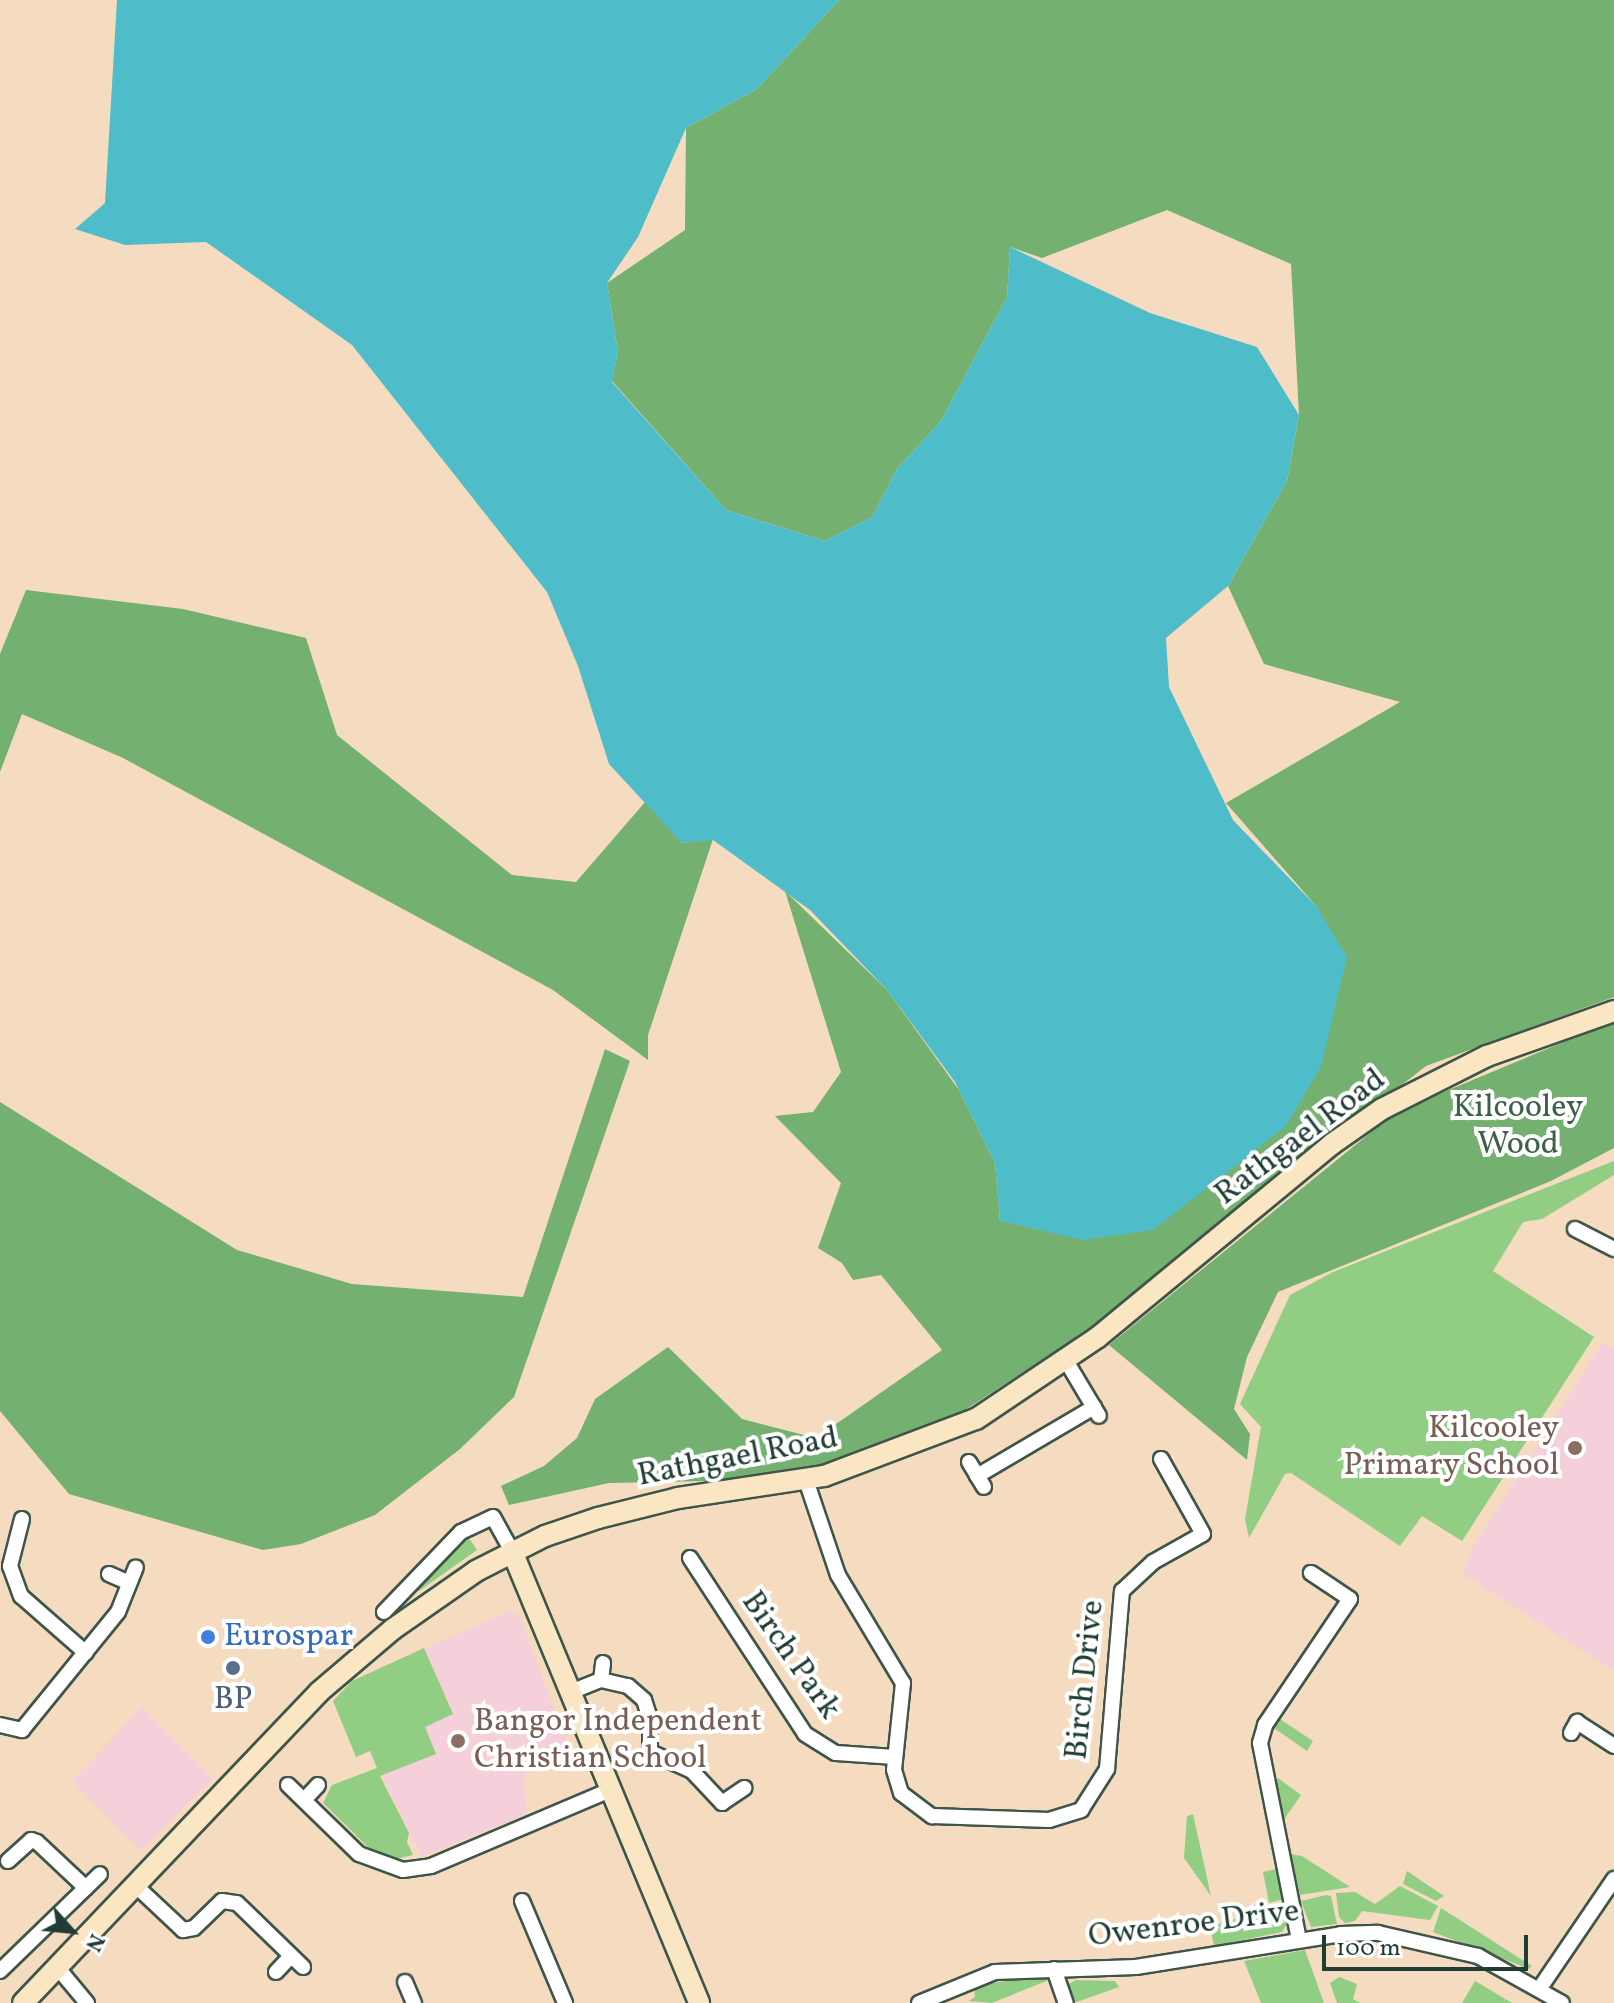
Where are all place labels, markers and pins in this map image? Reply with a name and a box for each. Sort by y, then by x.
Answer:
place label: Kilcooley Primary School [1342,1411,1559,1486]
marker: Kilcooley Primary School [1566,1439,1584,1457]
place label: Eurospar [224,1618,353,1656]
marker: Eurospar [199,1628,217,1646]
marker: BP [224,1659,242,1677]
place label: BP [214,1681,252,1719]
place label: Bangor Independent Christian School [474,1704,762,1779]
marker: Bangor Independent Christian School [449,1732,467,1750]

